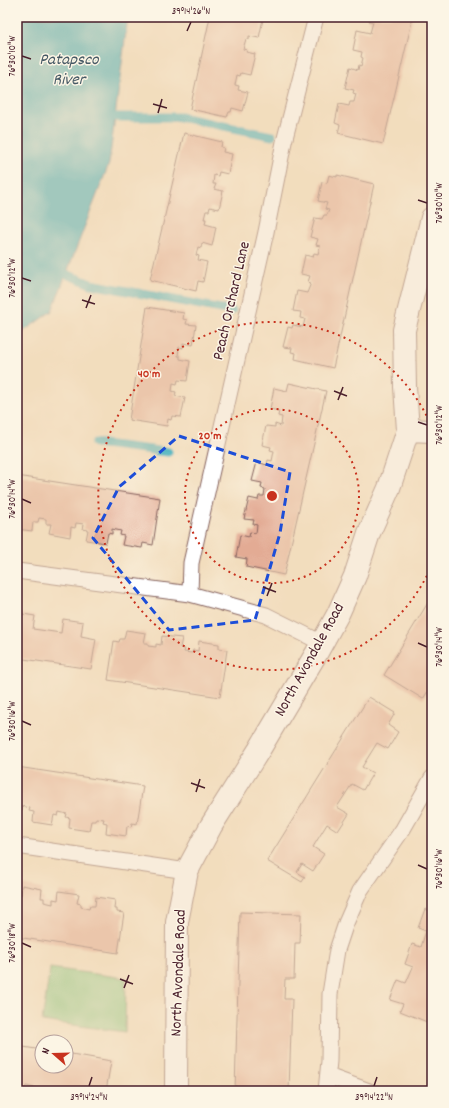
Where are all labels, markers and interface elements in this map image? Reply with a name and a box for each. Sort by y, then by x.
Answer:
text: 39°14'26"N [172,5,210,19]
text: 76°30'10"W [6,35,20,76]
water label: Patapsco River [39,49,100,93]
text: 76°30'10"W [433,182,447,223]
street label: Peach Orchard Lane [207,239,257,363]
text: 76°30'12"W [6,258,20,298]
text: 40 m [138,366,160,383]
text: 76°30'12"W [433,405,447,445]
text: 20 m [199,428,221,445]
text: 76°30'14"W [6,479,20,519]
centre of rings [265,489,279,503]
street label: North Avondale Road [269,599,351,721]
text: 76°30'14"W [433,627,447,667]
text: 76°30'16"W [6,701,20,741]
text: 76°30'16"W [433,849,447,889]
street label: North Avondale Road [165,909,193,1037]
text: 76°30'18"W [6,923,20,963]
north arrow [34,1034,74,1074]
text: N [38,1045,55,1057]
text: 39°14'24"N [70,1091,108,1105]
text: 39°14'22"N [355,1091,393,1105]

